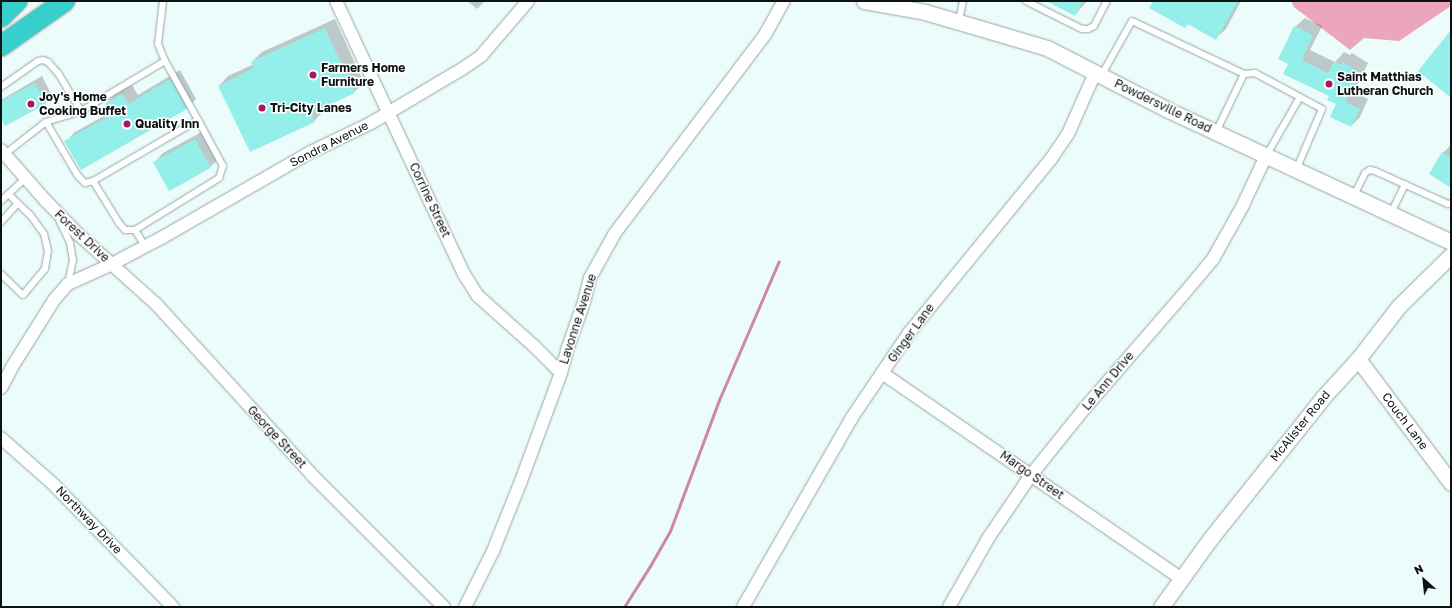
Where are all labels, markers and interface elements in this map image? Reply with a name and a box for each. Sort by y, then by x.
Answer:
place label: Farmers Home Furniture [321,61,405,89]
marker: Farmers Home Furniture [308,70,318,80]
place label: Saint Matthias Lutheran Church [1337,70,1433,98]
street label: Powdersville Road [1112,76,1214,136]
marker: Saint Matthias Lutheran Church [1324,79,1334,89]
place label: Joy's Home Cooking Buffet [39,90,126,118]
marker: Joy's Home Cooking Buffet [26,99,36,109]
place label: Tri-City Lanes [270,101,352,115]
marker: Tri-City Lanes [257,103,267,113]
place label: Quality Inn [135,117,199,131]
street label: Sondra Avenue [287,118,371,170]
marker: Quality Inn [122,119,132,129]
street label: Corrine Street [406,160,454,240]
street label: Forest Drive [52,207,112,265]
street label: Lavonne Avenue [557,272,599,366]
street label: Ginger Lane [885,301,937,365]
street label: Le Ann Drive [1079,349,1137,413]
street label: McAlister Road [1267,388,1333,464]
street label: Couch Lane [1379,390,1431,452]
street label: George Street [244,403,310,471]
street label: Margo Street [997,448,1067,502]
street label: Northway Drive [53,483,125,557]
north arrow [1404,560,1444,600]
text: N [1412,561,1425,577]

